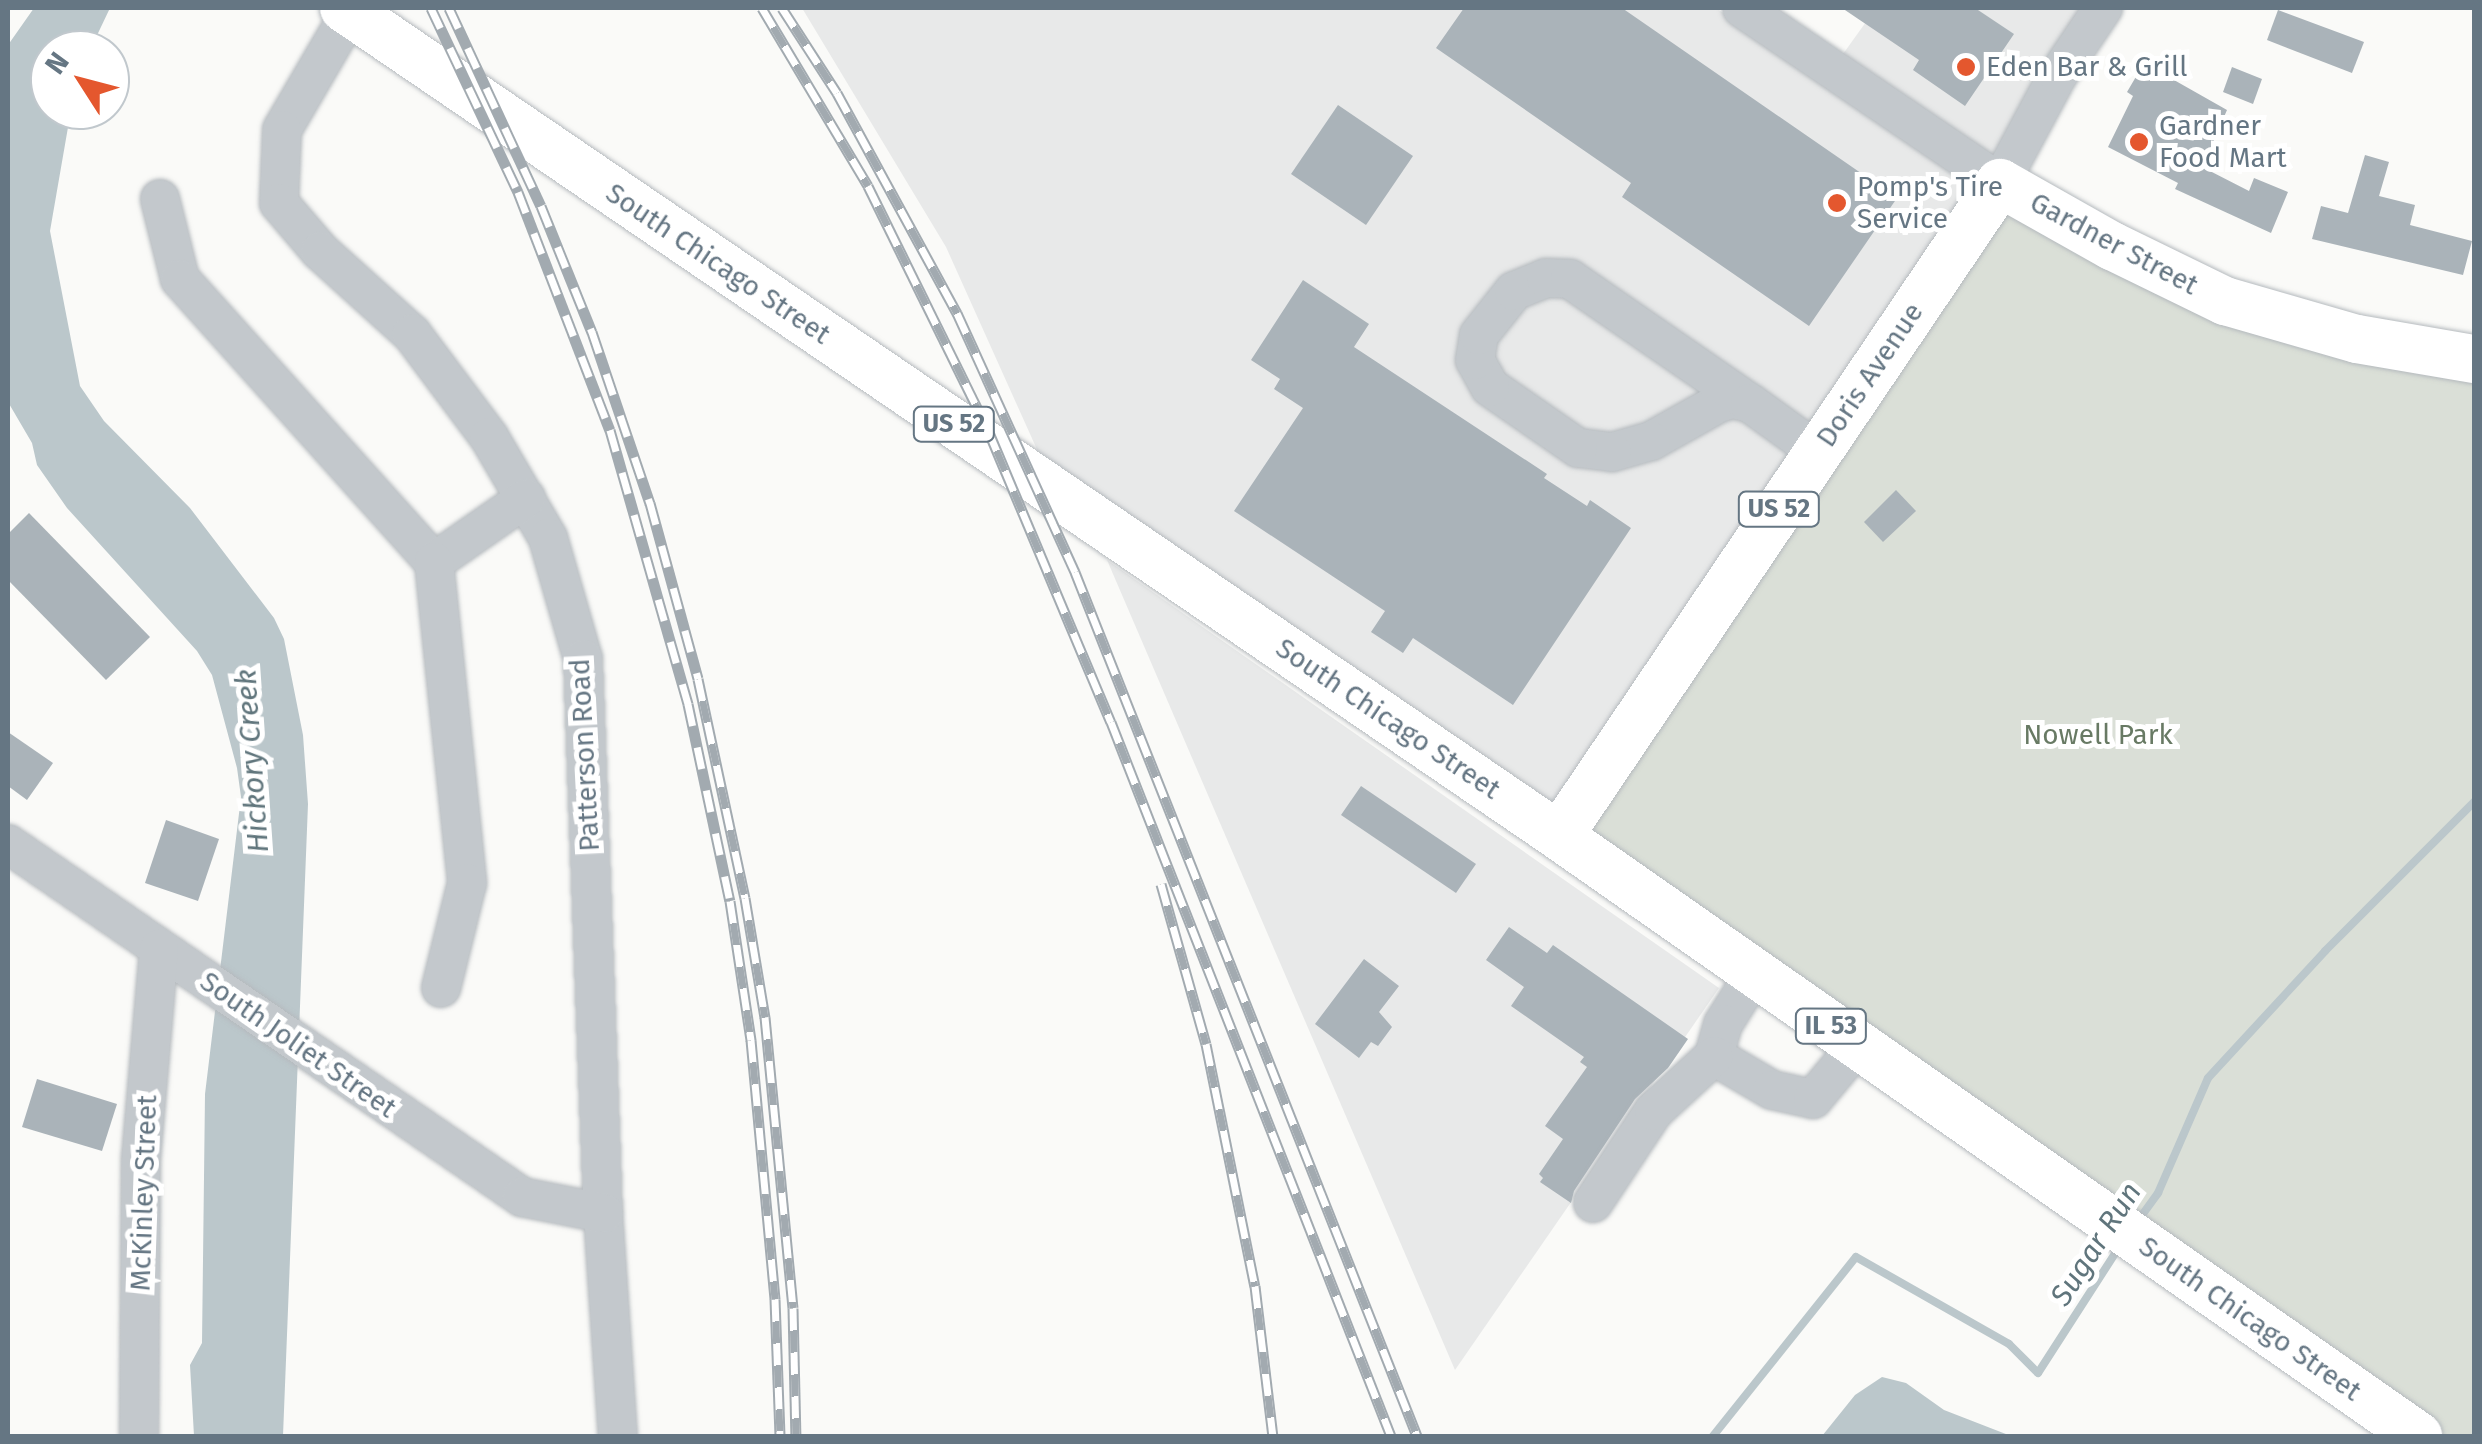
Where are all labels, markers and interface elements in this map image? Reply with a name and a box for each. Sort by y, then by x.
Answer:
north arrow [30,30,130,130]
text: N [38,46,76,80]
place label: Eden Bar & Grill [1986,50,2187,84]
marker: Eden Bar & Grill [1955,56,1977,78]
place label: Gardner Food Mart [2159,109,2287,175]
marker: Gardner Food Mart [2128,131,2150,153]
place label: Pomp's Tire Service [1857,170,2003,236]
street label: South Chicago Street [599,176,837,352]
street label: Gardner Street [2024,186,2204,302]
marker: Pomp's Tire Service [1826,192,1848,214]
street label: Doris Avenue [1810,297,1930,453]
road number: US 52 [912,404,996,444]
road number: US 52 [1736,489,1822,529]
street label: South Chicago Street [1269,631,1507,807]
street label: Patterson Road [563,658,607,852]
water label: Hickory Creek [228,668,276,854]
park label: Nowell Park [2023,718,2173,752]
street label: South Joliet Street [194,965,402,1125]
road number: IL 53 [1794,1006,1868,1046]
street label: McKinley Street [124,1094,164,1292]
water label: Sugar Run [2043,1176,2149,1312]
street label: South Chicago Street [2132,1230,2368,1408]

